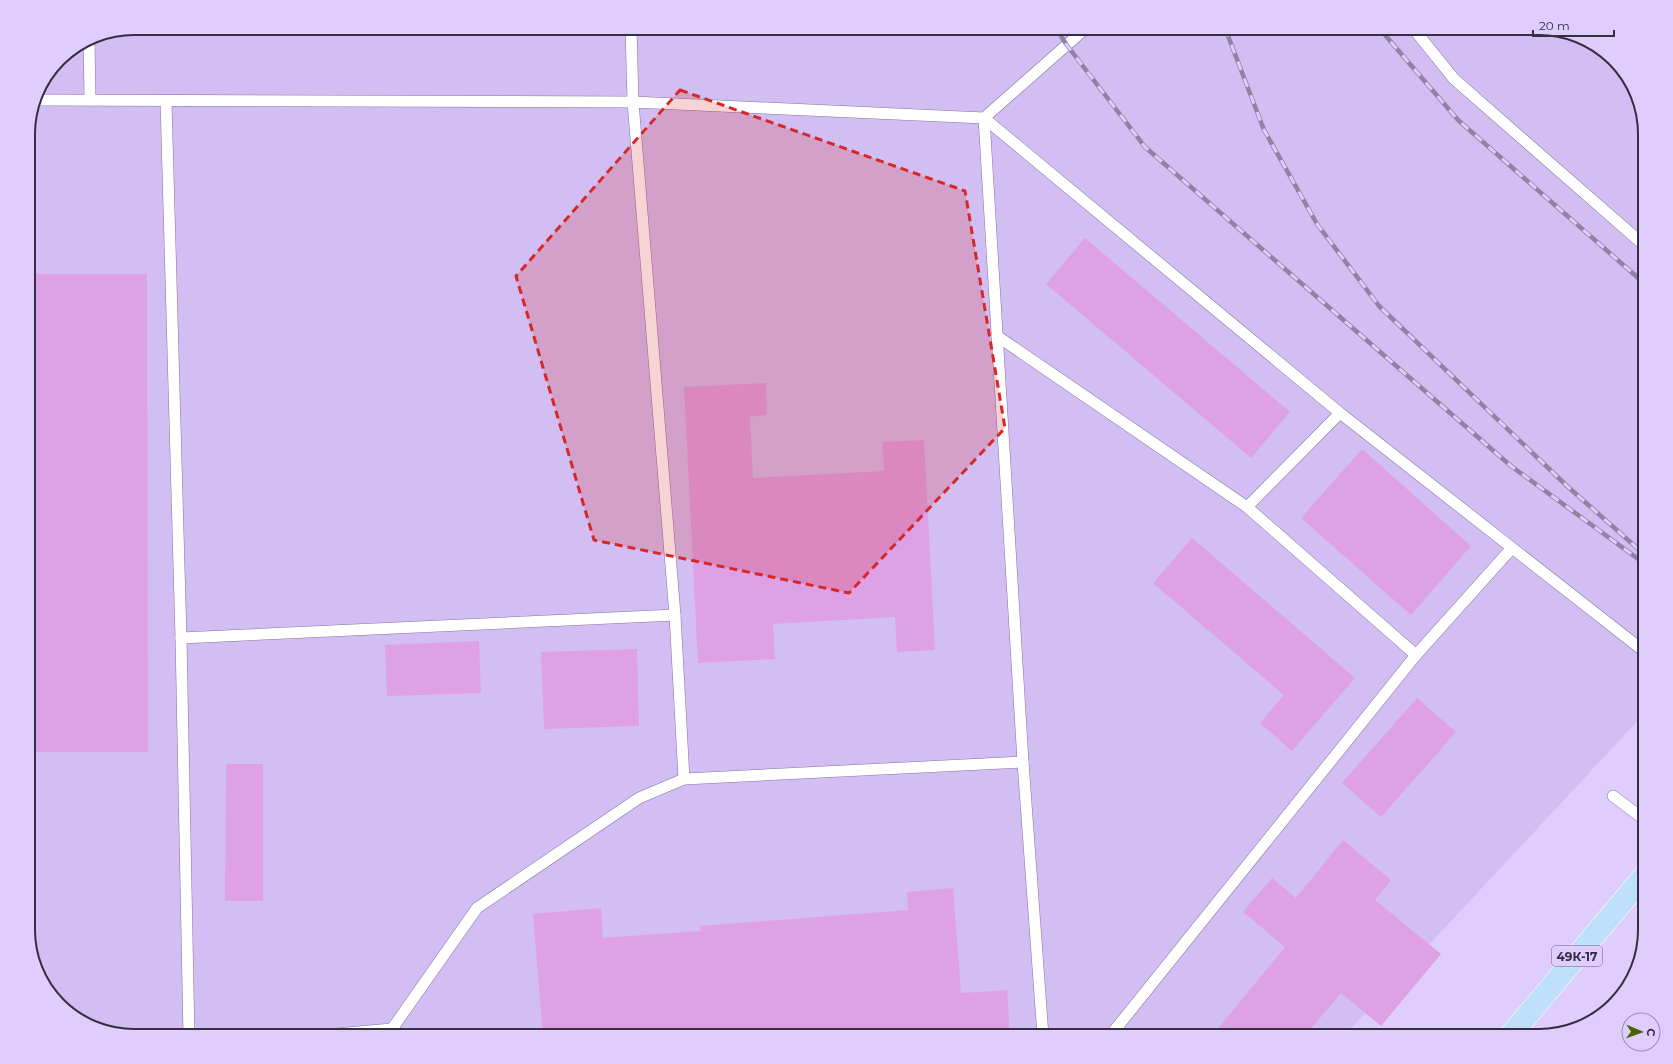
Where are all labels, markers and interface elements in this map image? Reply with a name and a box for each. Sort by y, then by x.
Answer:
scale bar [1533,12,1614,38]
text: 20 m [1539,18,1570,33]
road number: 49К-17 [1552,946,1602,966]
north arrow [1621,1012,1661,1052]
text: С [1644,1028,1658,1037]

